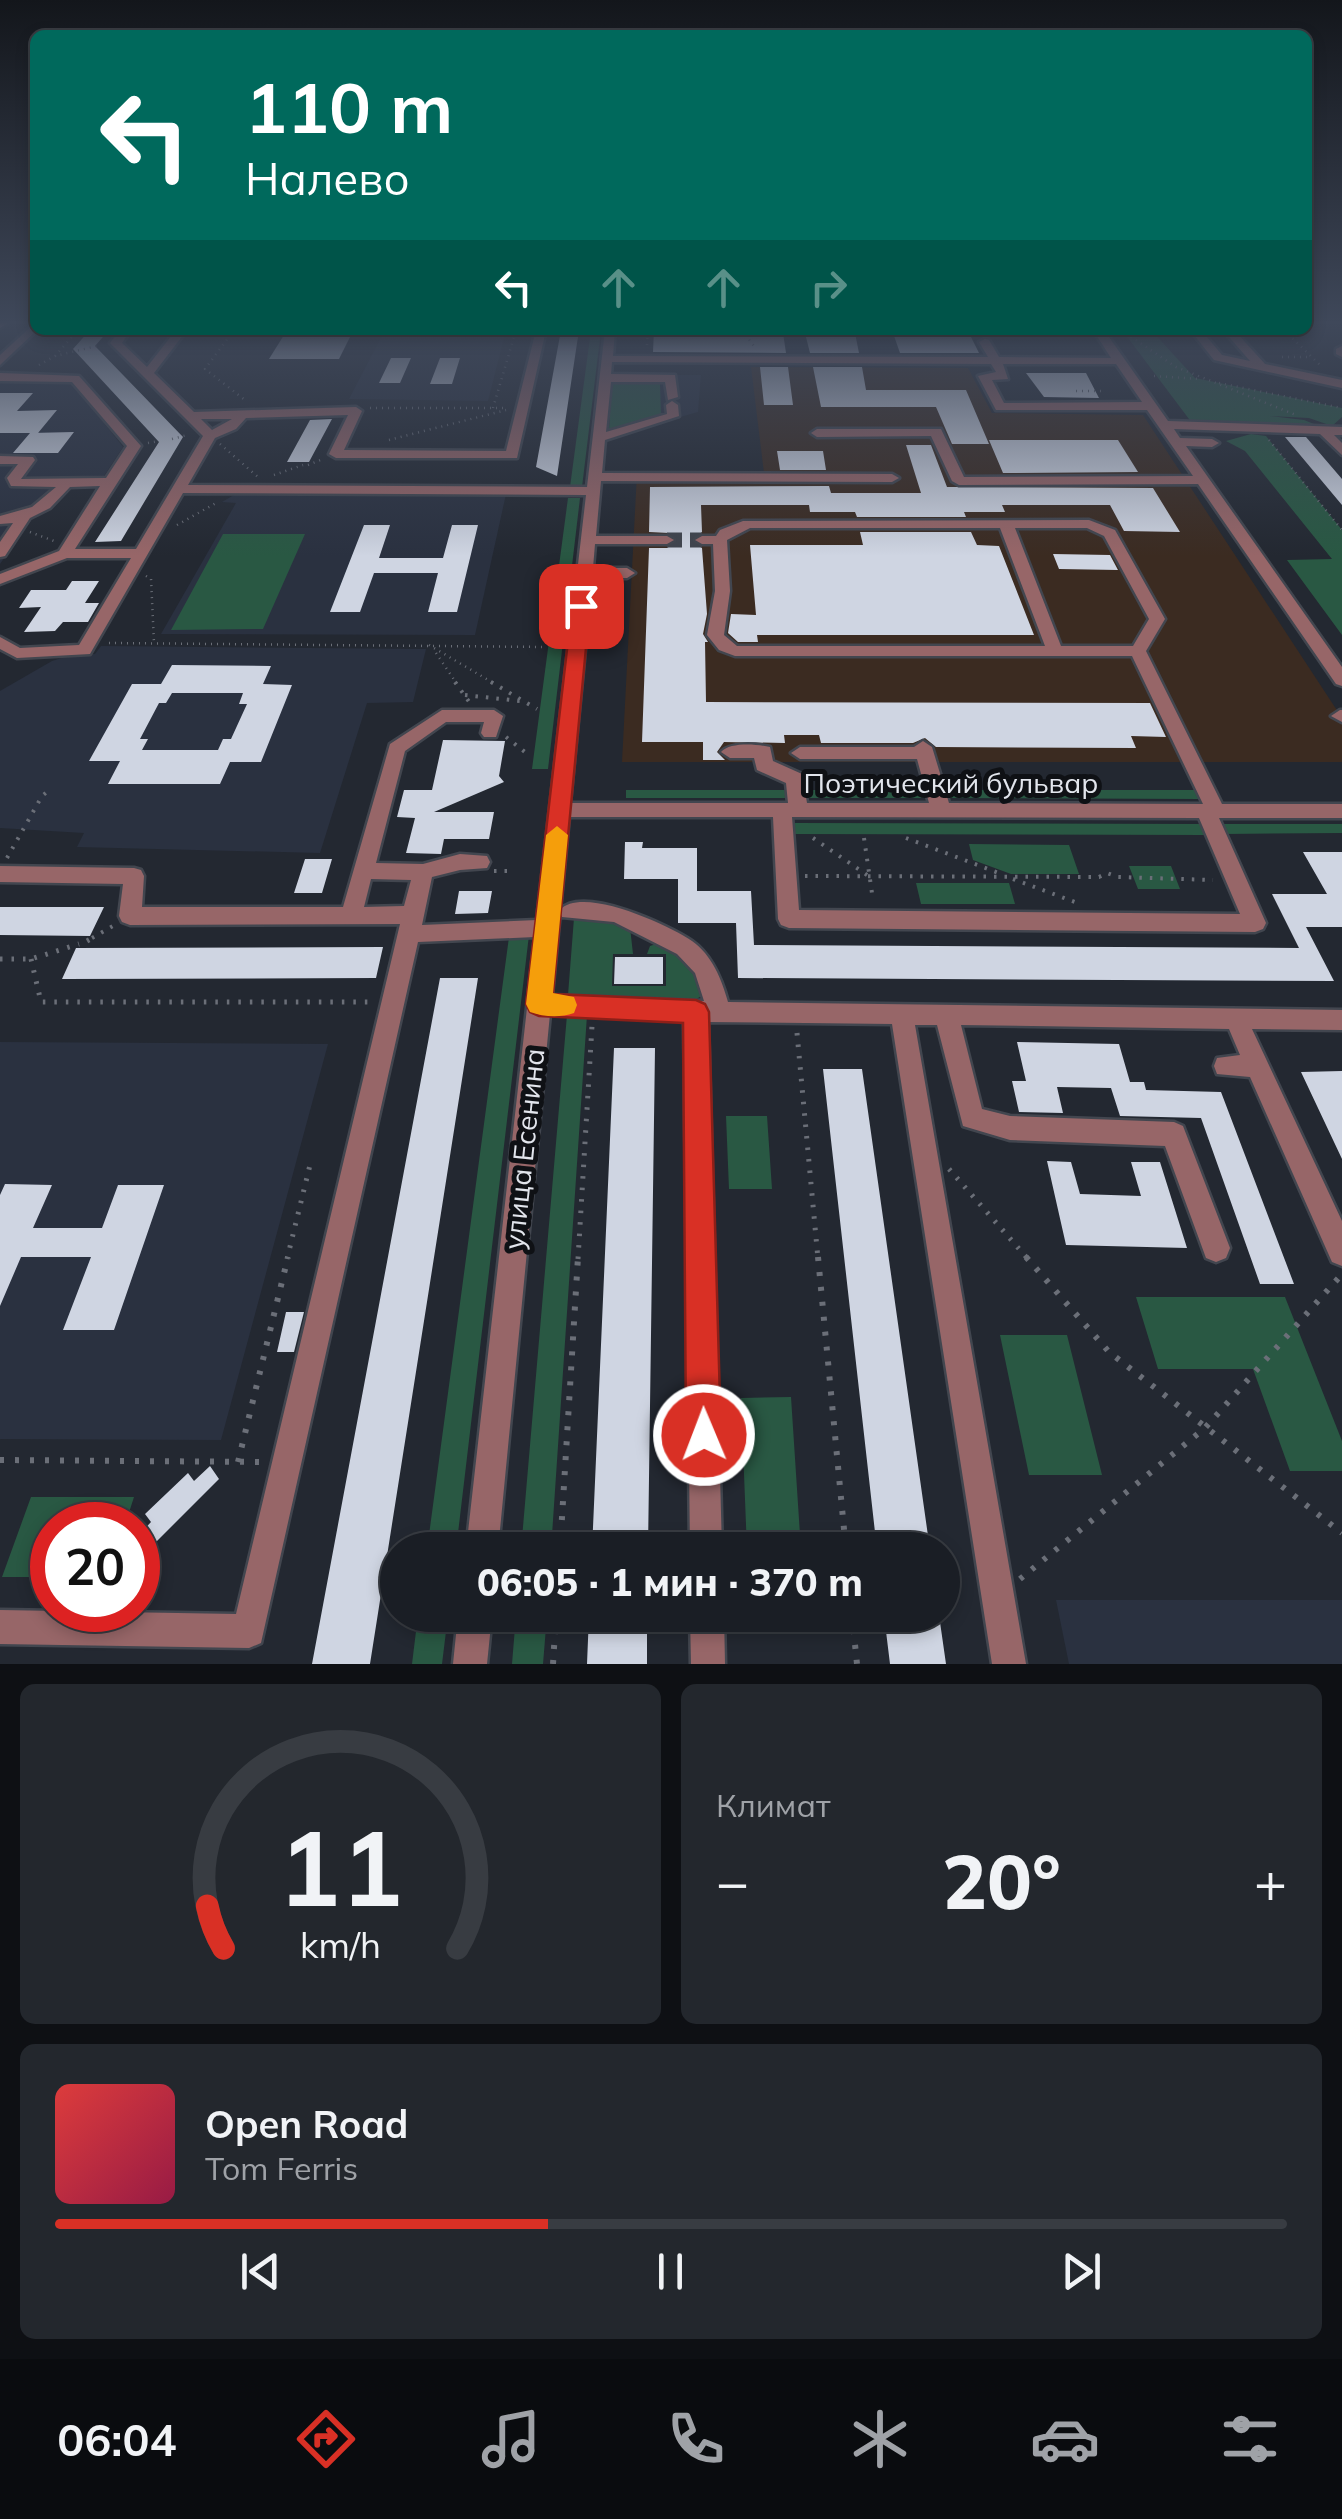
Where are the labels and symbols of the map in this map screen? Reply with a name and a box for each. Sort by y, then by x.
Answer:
pin [539,564,624,649]
street label: Поэтический бульвар [804,765,1098,800]
street label: улица Есенина [496,1047,551,1251]
position arrow [652,1383,756,1487]
speed limit sign: 20 [30,1502,160,1632]

